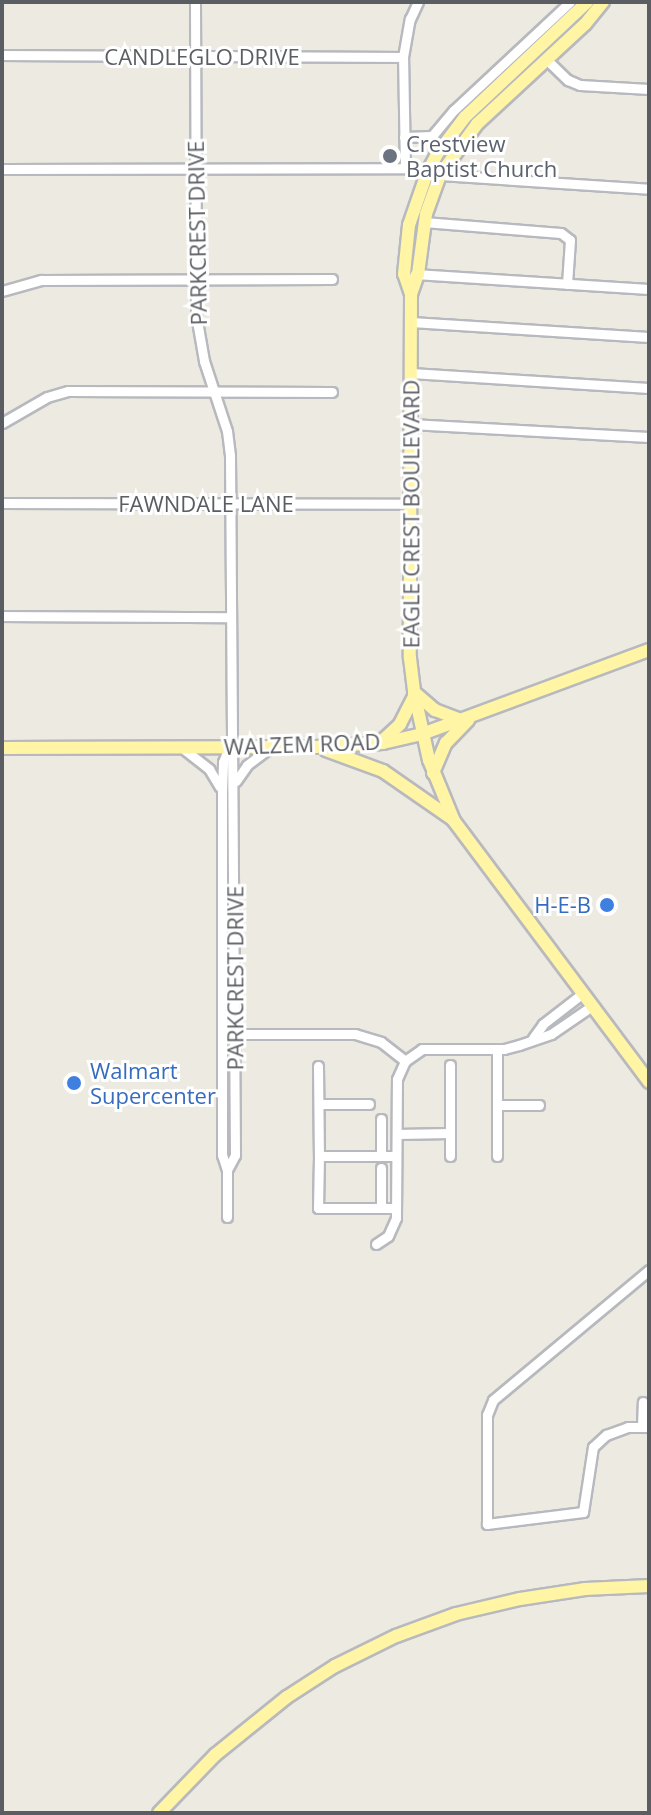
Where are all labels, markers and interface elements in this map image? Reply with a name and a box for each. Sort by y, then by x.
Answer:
street label: CANDLEGLO DRIVE [104,44,300,70]
place label: Crestview Baptist Church [406,130,557,182]
street label: PARKCREST DRIVE [182,140,212,326]
marker: Crestview Baptist Church [381,147,399,165]
street label: EAGLE CREST BOULEVARD [398,380,424,648]
street label: FAWNDALE LANE [118,491,294,517]
street label: WALZEM ROAD [223,728,381,760]
street label: PARKCREST DRIVE [222,886,248,1070]
place label: H-E-B [534,892,591,918]
marker: H-E-B [598,896,616,914]
place label: Walmart Supercenter [90,1057,216,1108]
marker: Walmart Supercenter [65,1074,83,1092]

